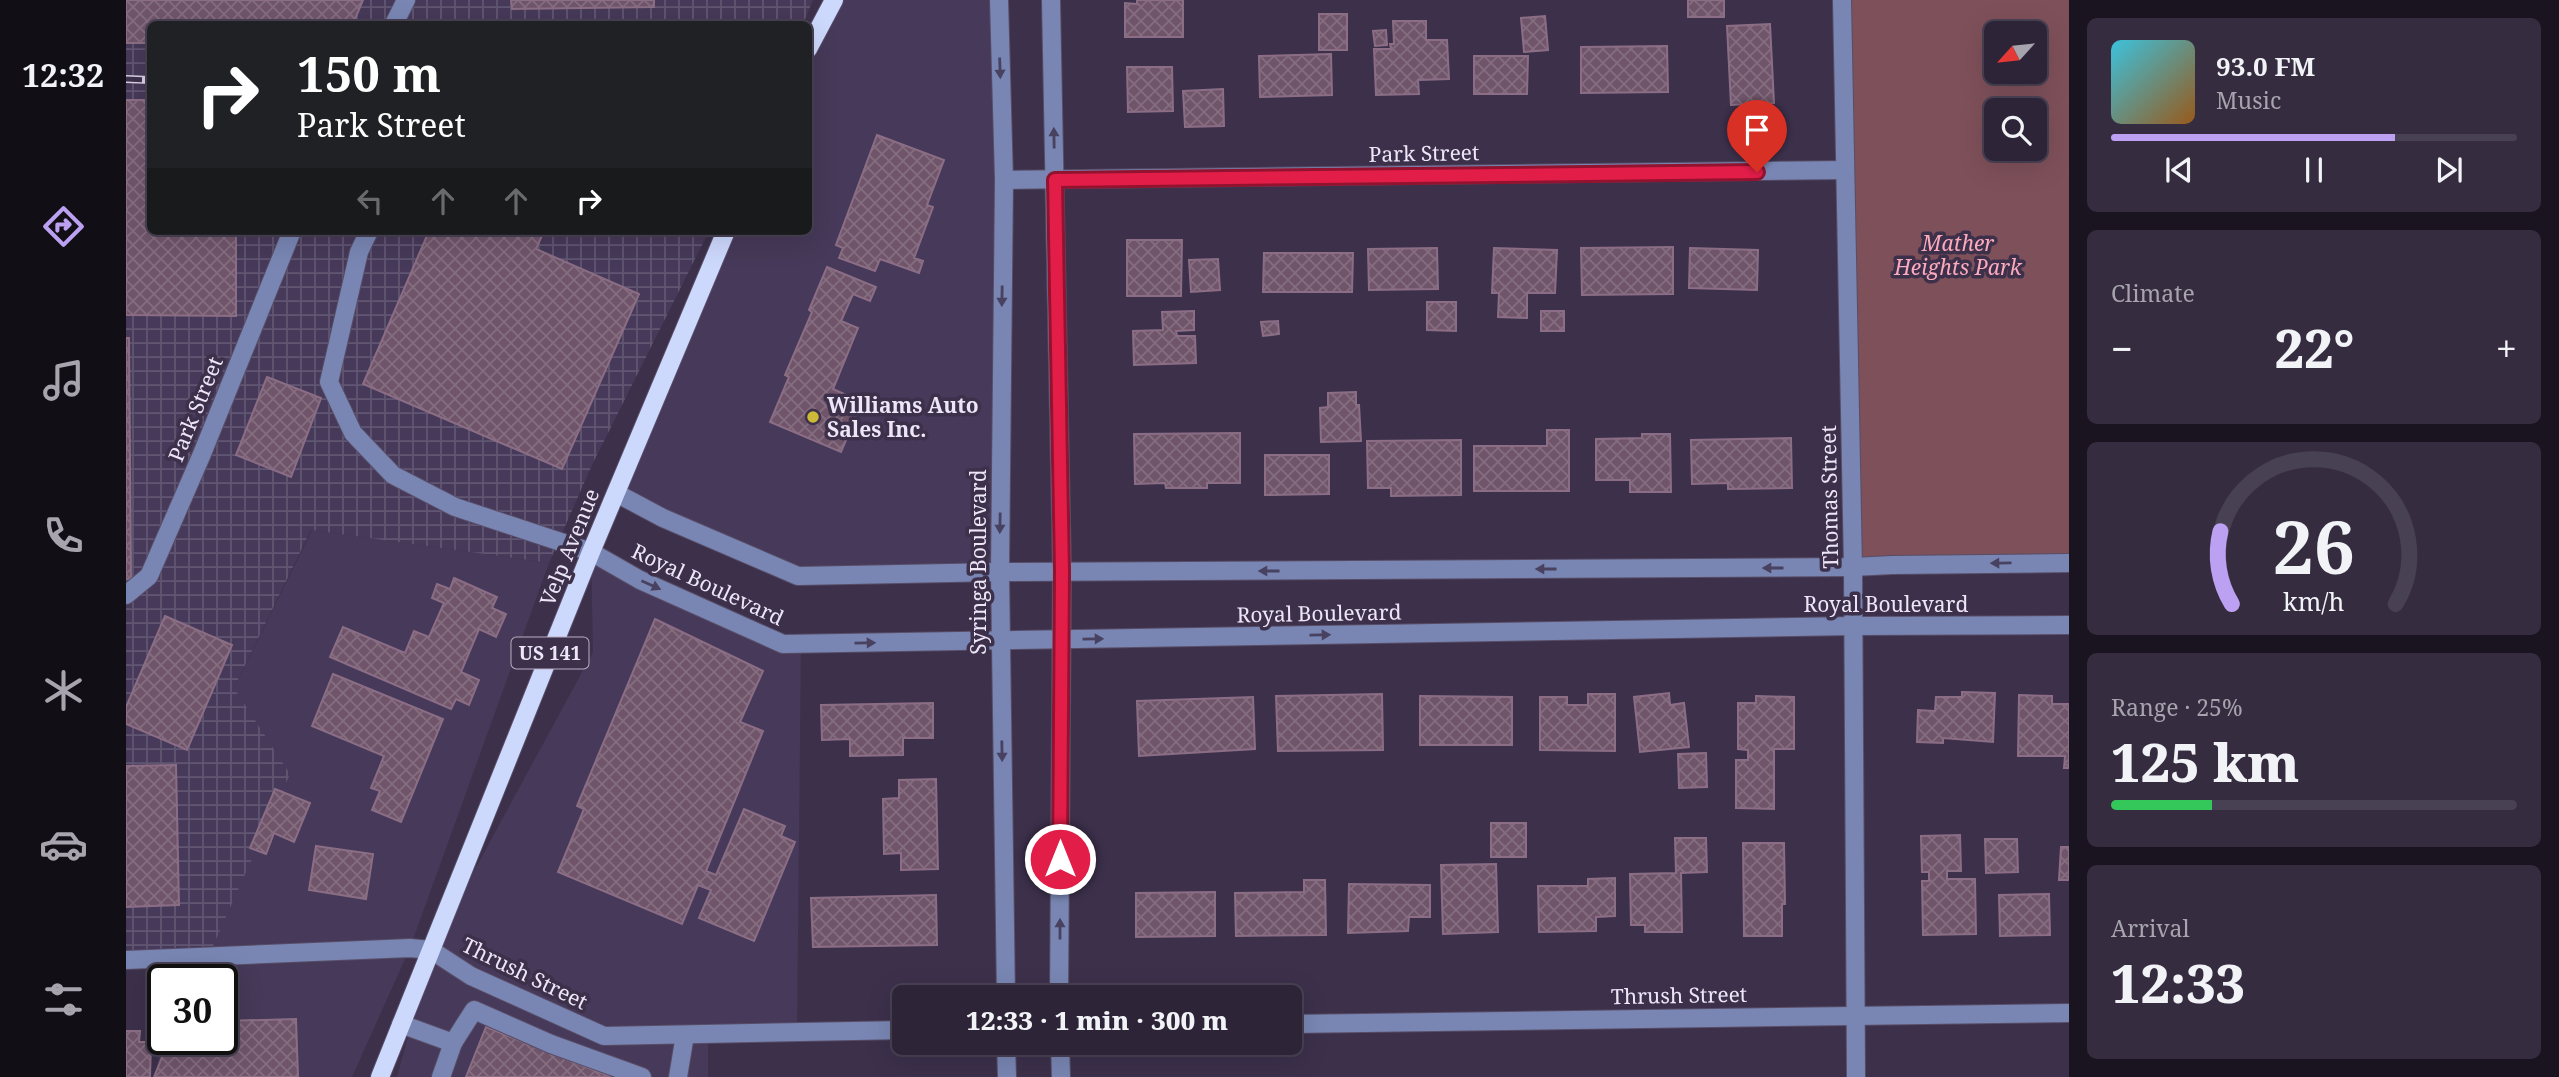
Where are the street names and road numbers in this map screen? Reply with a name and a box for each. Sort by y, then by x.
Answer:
street label: Park Street [1368,138,1480,168]
street label: Park Street [161,352,229,466]
street label: Thomas Street [1814,425,1844,569]
street label: Syringa Boulevard [964,469,992,655]
street label: Velp Avenue [533,484,605,610]
street label: Royal Boulevard [627,536,789,632]
street label: Royal Boulevard [1804,590,1969,618]
street label: Royal Boulevard [1236,598,1402,628]
road number: US 141 [512,638,588,668]
street label: Thrush Street [458,931,592,1015]
street label: Thrush Street [1611,980,1747,1010]

